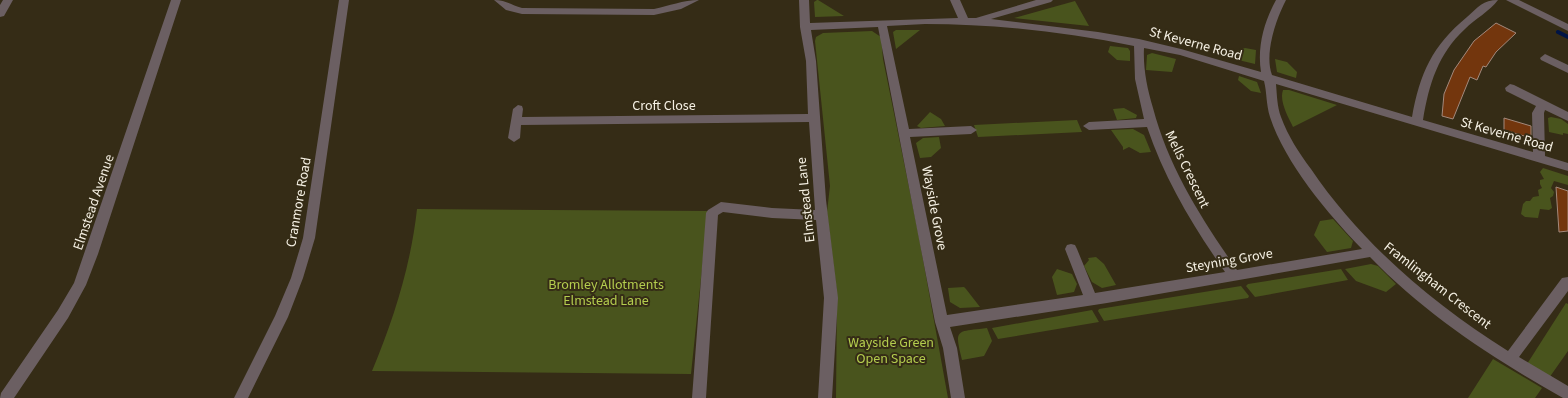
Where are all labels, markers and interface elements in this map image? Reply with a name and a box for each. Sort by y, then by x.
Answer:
street label: St Keverne Road [1147,22,1244,66]
street label: Croft Close [632,96,696,116]
street label: St Keverne Road [1458,112,1555,158]
street label: Mells Crescent [1160,127,1215,212]
street label: Elmstead Avenue [68,152,120,253]
street label: Cranmore Road [281,156,317,249]
street label: Elmstead Lane [792,156,820,243]
street label: Wayside Grove [916,164,952,252]
street label: Framlingham Crescent [1379,237,1496,334]
street label: Steyning Grove [1184,243,1274,278]
park label: Bromley Allotments Elmstead Lane [548,275,664,311]
park label: Wayside Green Open Space [848,333,934,369]

